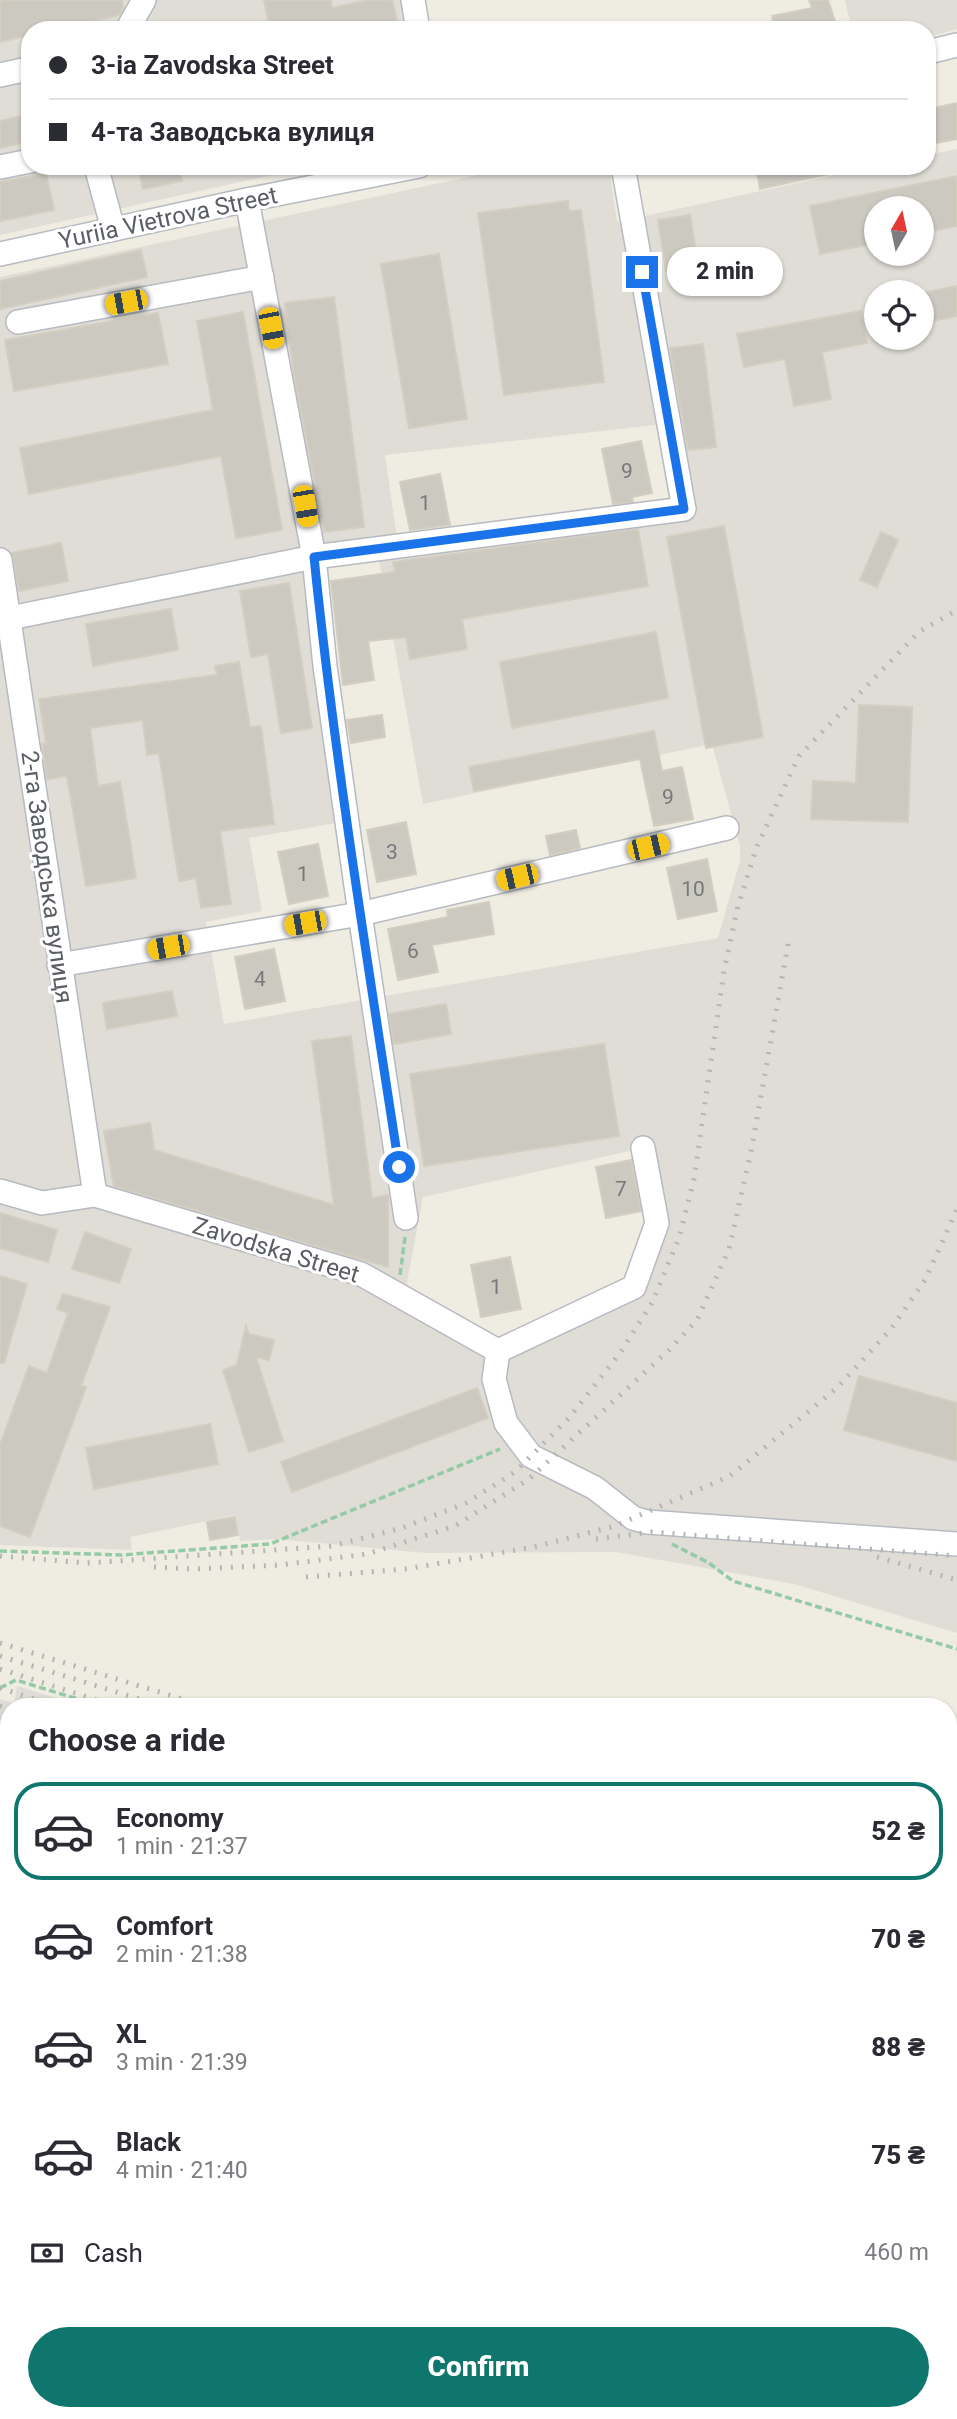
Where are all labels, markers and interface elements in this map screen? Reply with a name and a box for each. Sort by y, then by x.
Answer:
text: 3-ia Zavodska Street [91,50,334,80]
text: 4-та Заводська вулиця [91,117,375,147]
street label: Yuriia Vietrova Street [56,181,280,255]
north arrow [864,196,934,266]
map controls [864,196,934,350]
callout: 2 min [666,247,782,296]
route end [626,256,658,288]
text: 2 min [696,258,754,285]
button: locate [864,280,934,350]
car [104,288,149,316]
car [257,305,286,351]
house number: 9 [621,459,633,483]
car [292,483,319,529]
house number: 1 [419,491,431,515]
street label: 2-га Заводська вулиця [15,749,79,1005]
house number: 9 [662,785,674,809]
car [626,832,671,862]
house number: 3 [386,840,398,864]
house number: 1 [297,862,309,886]
car [495,862,540,892]
house number: 10 [681,877,705,901]
car [283,909,328,937]
car [146,933,191,961]
house number: 6 [407,939,419,963]
house number: 4 [254,967,266,991]
route start [383,1151,415,1183]
house number: 7 [615,1177,627,1201]
street label: Zavodska Street [189,1211,363,1289]
house number: 1 [490,1275,502,1299]
text: Choose a ride [28,1721,225,1759]
icon: car [32,1800,95,1863]
text: Economy [116,1803,223,1833]
text: 52 ₴ [871,1816,925,1846]
text: 1 min · 21:37 [116,1833,248,1860]
icon: car [32,1908,95,1971]
text: Comfort [116,1911,213,1941]
text: 70 ₴ [871,1924,925,1954]
text: 2 min · 21:38 [116,1941,248,1968]
icon: car [32,2016,95,2079]
text: XL [116,2019,147,2049]
text: 88 ₴ [871,2032,925,2062]
text: 3 min · 21:39 [116,2049,248,2076]
icon: car [32,2124,95,2187]
text: Black [116,2127,181,2157]
text: 75 ₴ [871,2140,925,2170]
text: 4 min · 21:40 [116,2157,248,2184]
icon: cash [28,2234,66,2272]
text: Cash [84,2238,143,2268]
text: 460 m [864,2239,929,2266]
button: Confirm [28,2327,929,2407]

